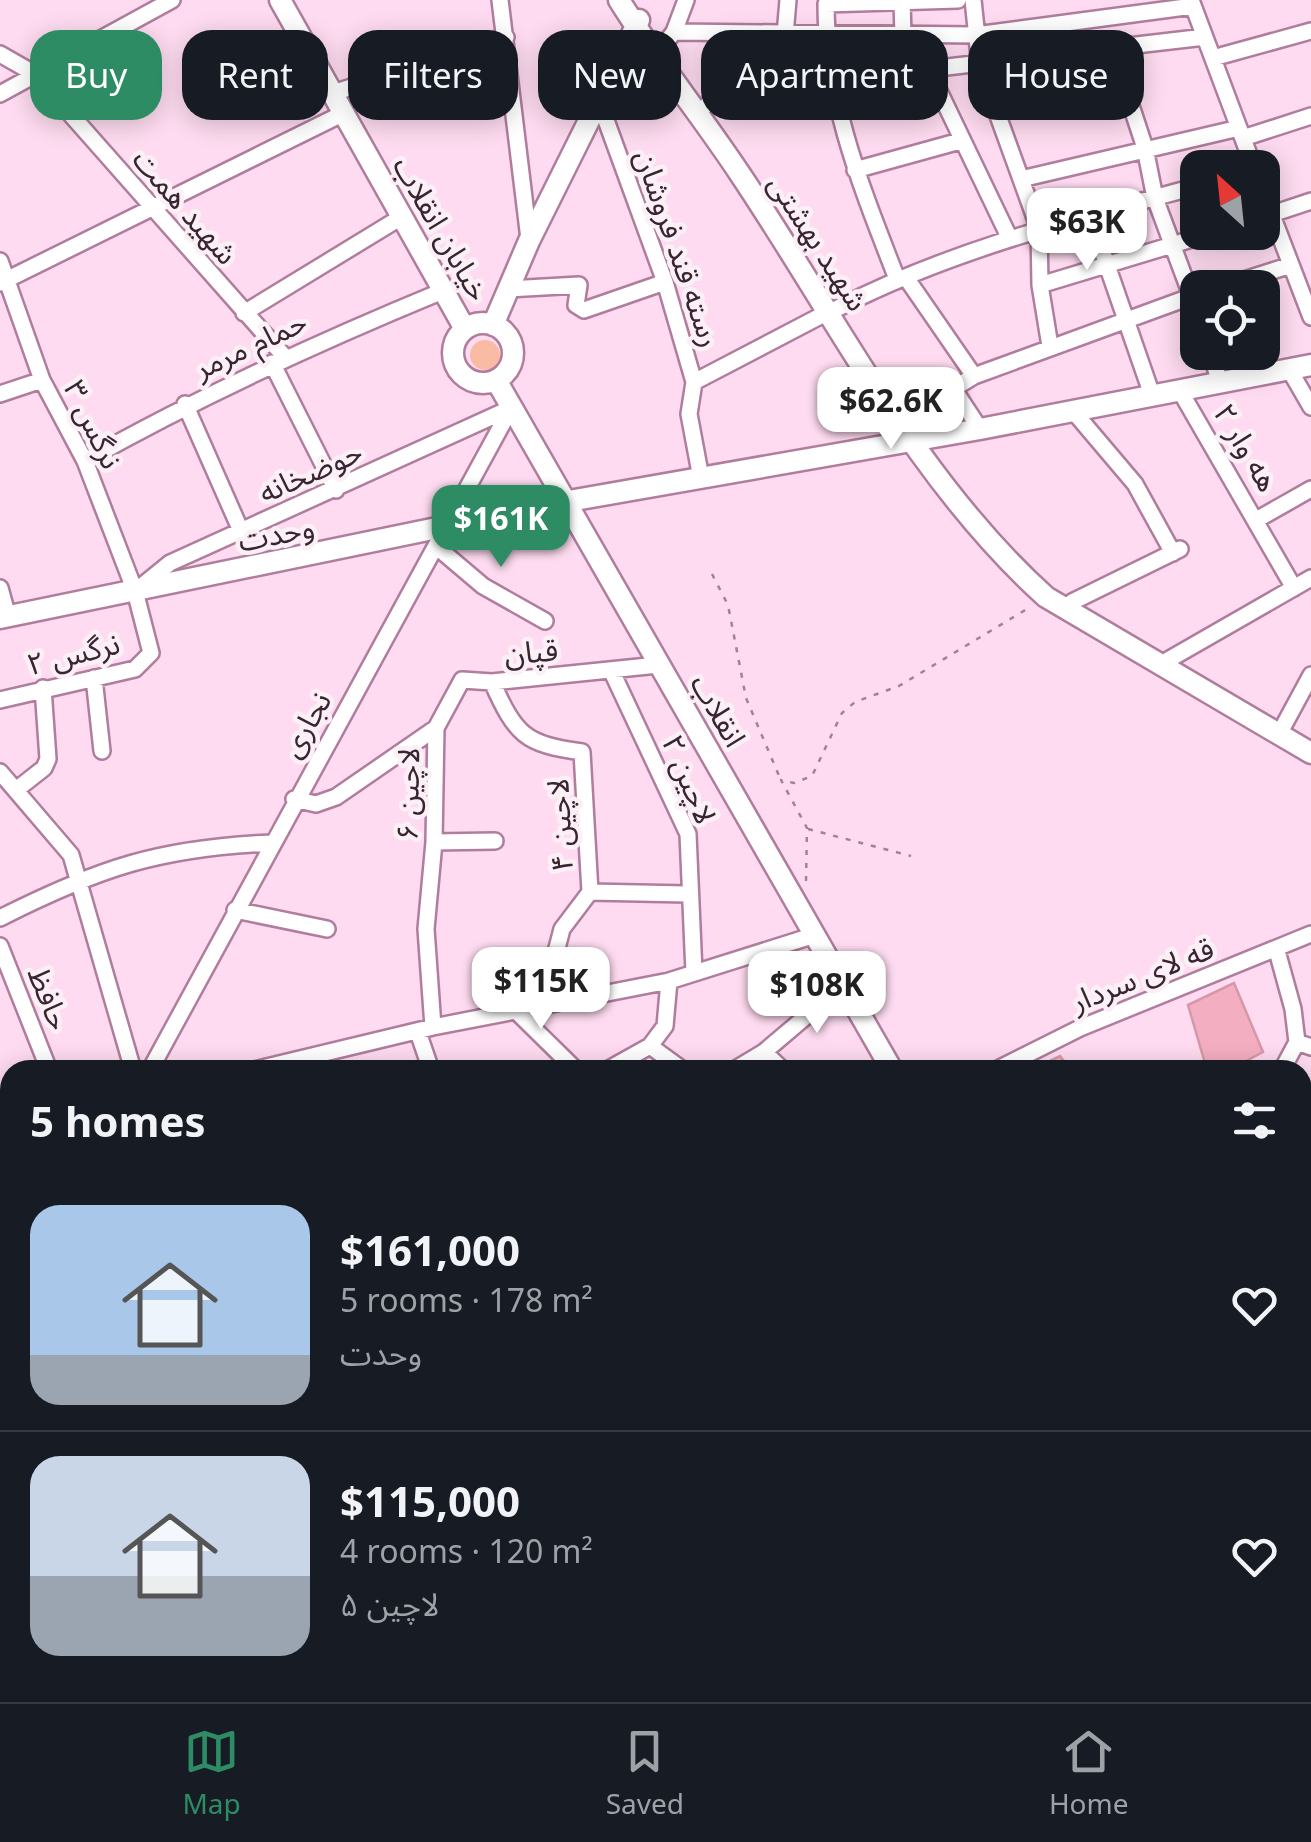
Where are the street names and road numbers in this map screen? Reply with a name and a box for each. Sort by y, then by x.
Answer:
street label: شهید همت [124,139,248,273]
street label: رسته قند فروشان [626,144,732,352]
street label: خیابان انقلاب [384,148,500,308]
street label: شهید بهشتی [759,166,879,318]
street label: حمام مرمر [186,300,314,391]
street label: نرگس ۳ [55,373,133,475]
street label: هه وار ۲ [1205,395,1289,499]
street label: حوضخانه [252,430,368,512]
street label: وحدت [234,506,318,560]
street label: نرگس ۲ [22,622,124,684]
street label: قپان [502,628,560,674]
street label: انقلاب [682,666,756,754]
street label: نجاری [270,684,340,764]
street label: لاچین ۲ [653,728,727,830]
street label: لاچین ۶ [386,747,428,841]
street label: لاچین ۴ [536,777,582,873]
street label: قه لای سردار [1063,927,1220,1022]
street label: حافظ [19,960,81,1036]

